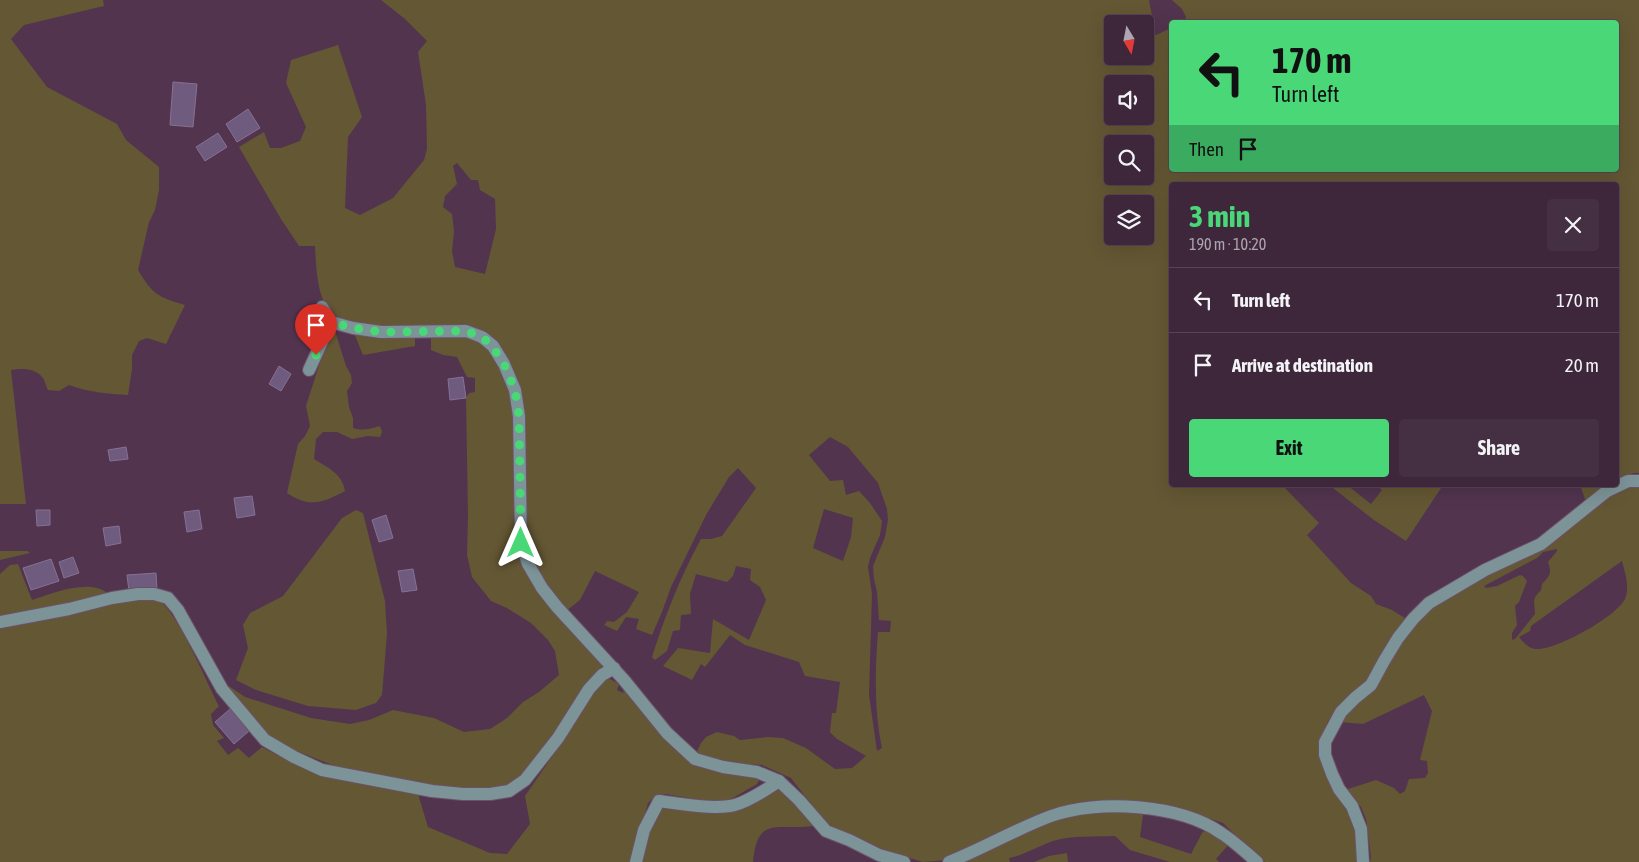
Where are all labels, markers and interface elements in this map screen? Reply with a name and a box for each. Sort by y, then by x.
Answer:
north arrow [1104,15,1154,65]
map controls [1104,15,1154,245]
icon: left [1189,40,1254,105]
text: 170 m [1272,40,1351,80]
button: sound [1104,75,1154,125]
text: Turn left [1272,81,1339,107]
button: search [1104,135,1154,185]
icon: arrive [1234,135,1262,163]
text: Then [1189,138,1224,160]
button: layers [1104,195,1154,245]
text: 3 min [1189,199,1250,233]
button: close [1547,199,1599,251]
text: 190 m · 10:20 [1189,235,1266,253]
icon: left [1189,286,1217,314]
text: Turn left [1232,289,1290,311]
text: 170 m [1556,289,1599,311]
pin [295,304,337,355]
icon: arrive [302,311,330,339]
icon: arrive [1189,351,1217,379]
text: Arrive at destination [1232,354,1373,376]
text: 20 m [1565,354,1599,376]
button: Exit [1189,419,1389,477]
button: Share [1399,419,1599,477]
position arrow [494,516,546,568]

